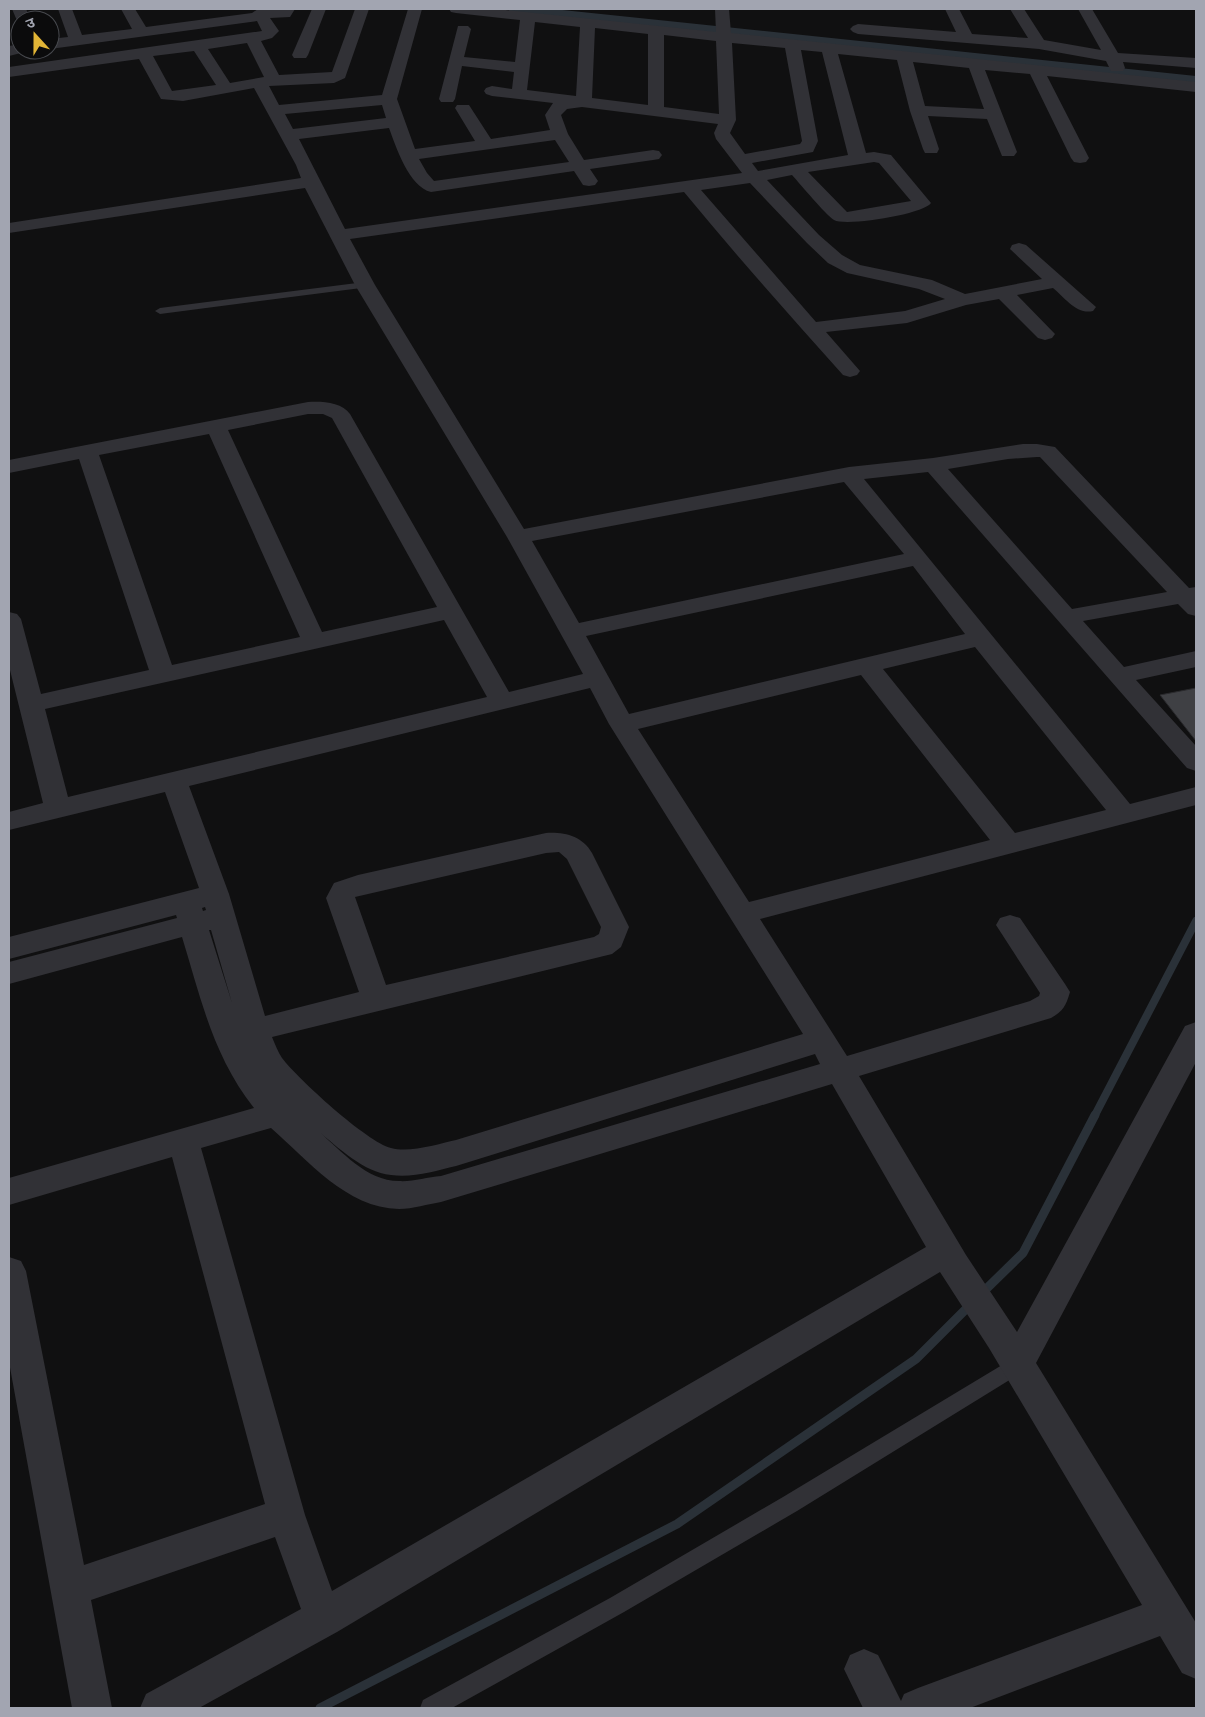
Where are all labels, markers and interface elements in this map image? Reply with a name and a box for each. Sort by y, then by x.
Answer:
north arrow [10,10,60,60]
text: उ [24,14,38,32]

